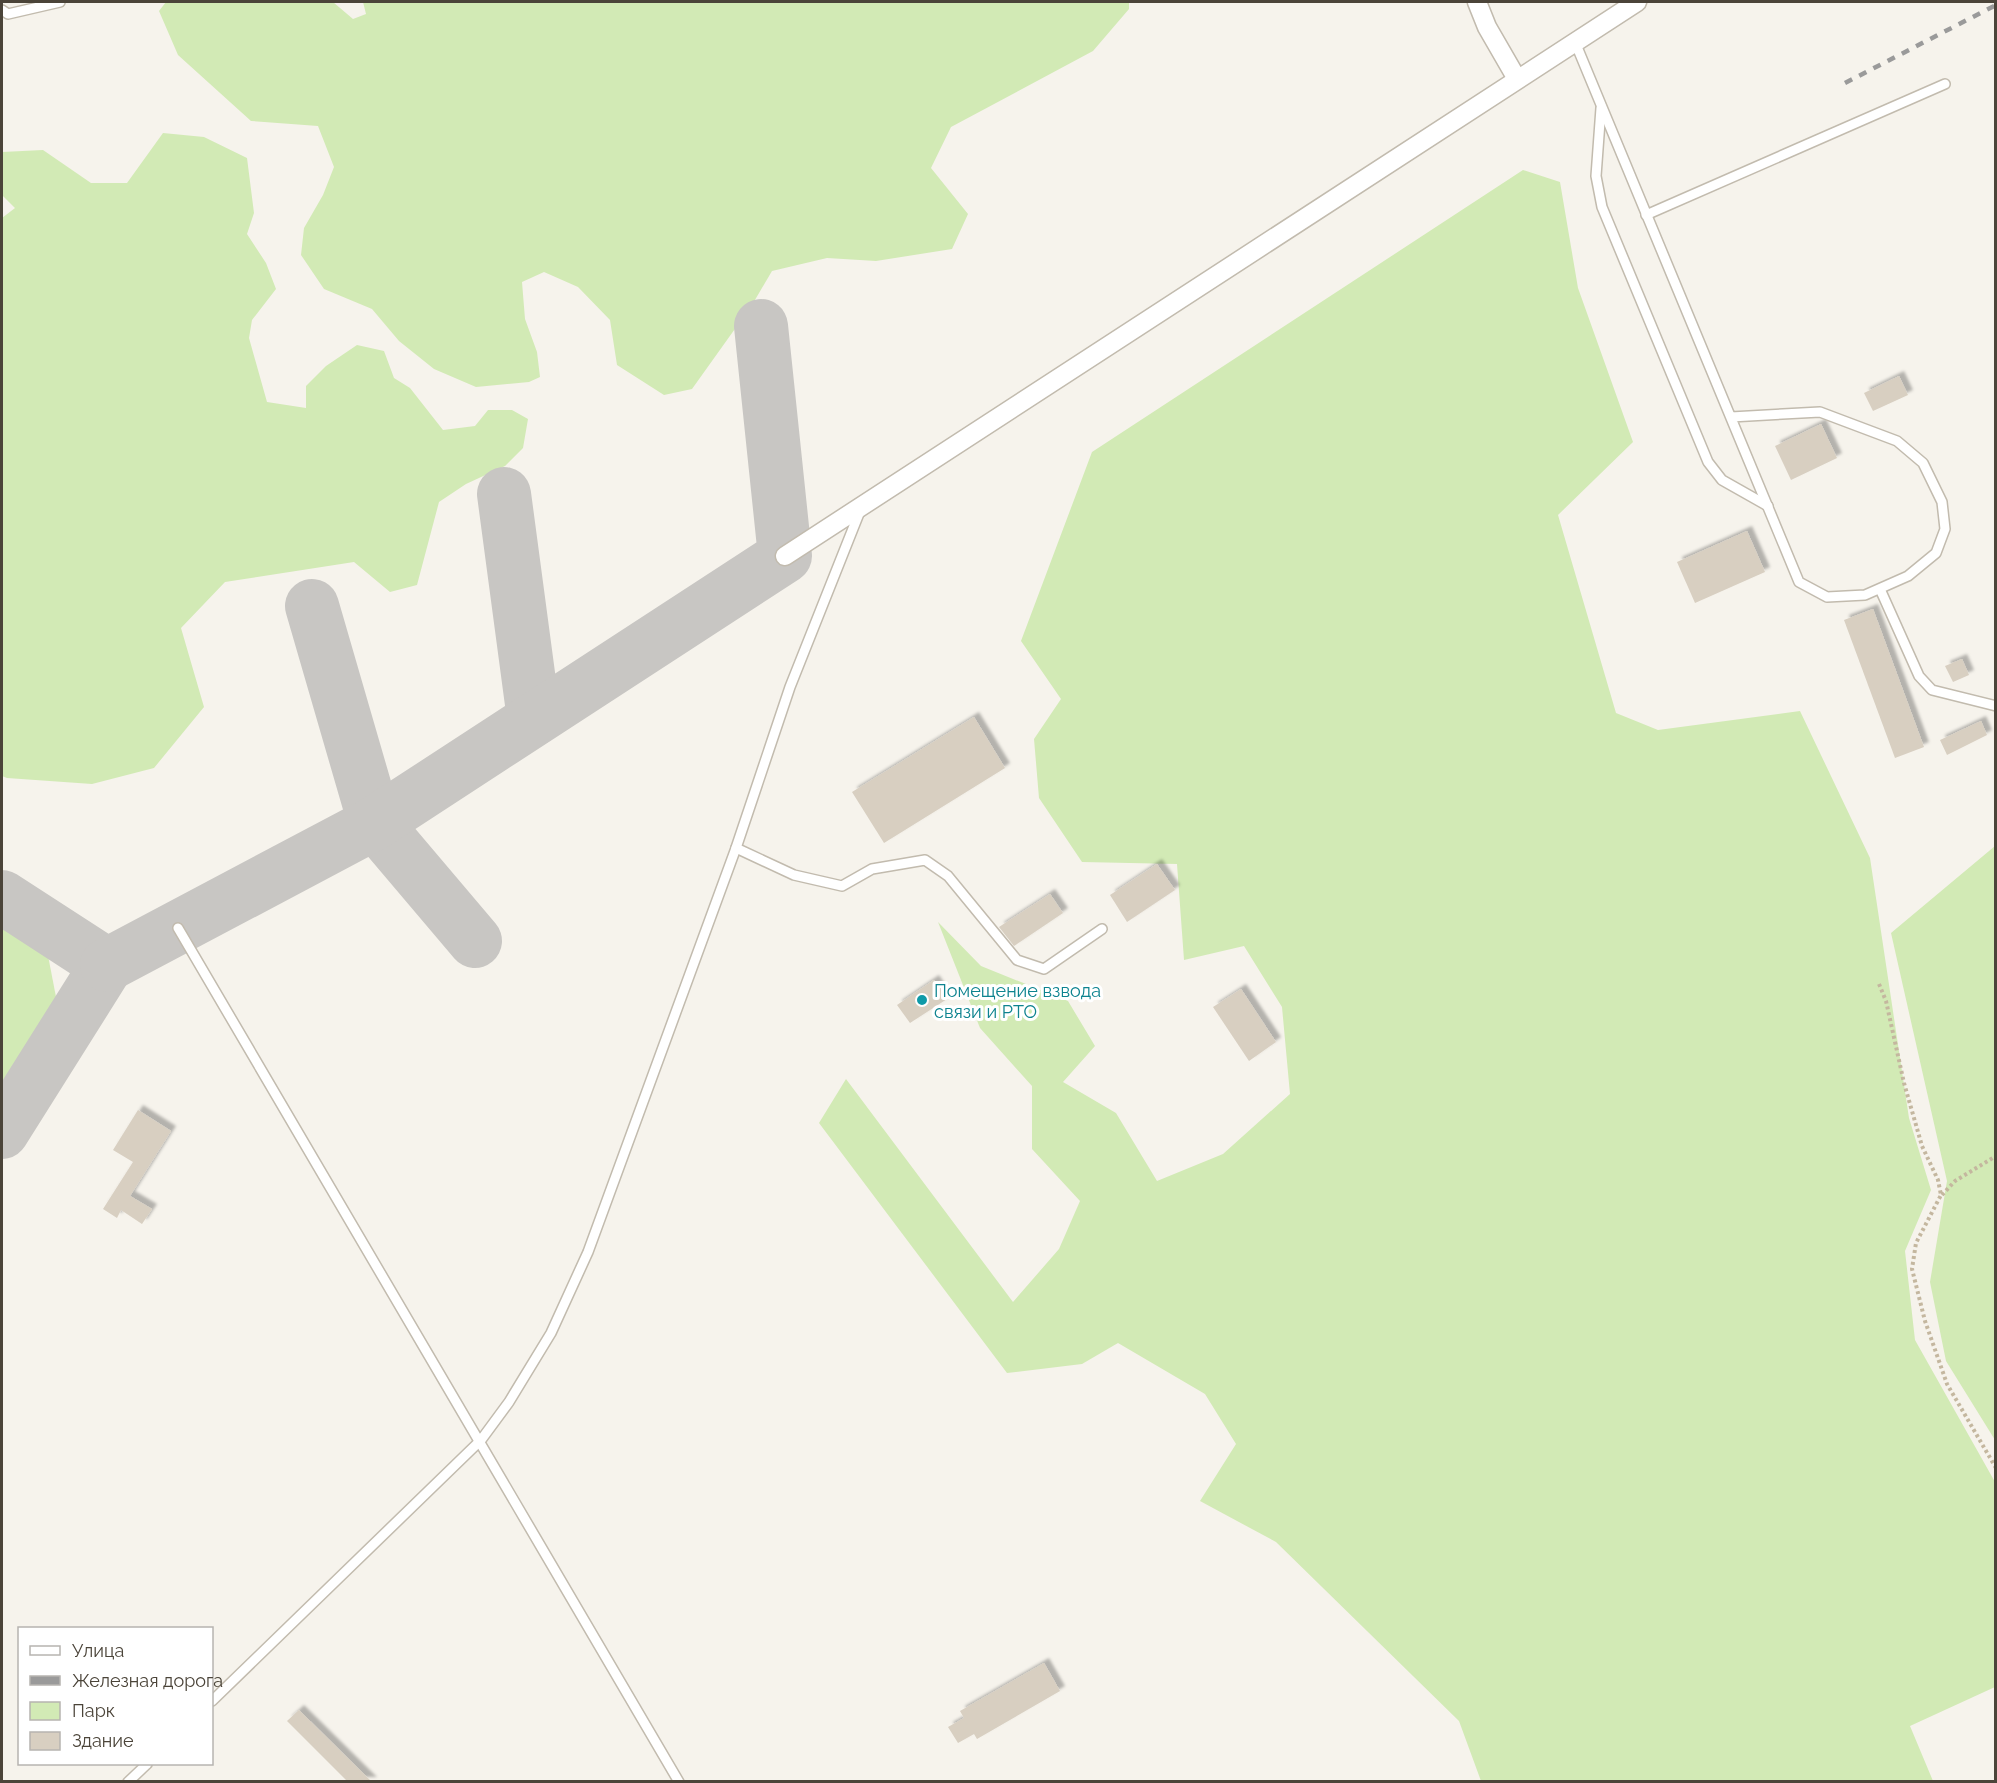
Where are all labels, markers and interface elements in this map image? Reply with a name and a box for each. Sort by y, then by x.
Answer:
place label: Помещение взвода связи и РТО [934,980,1101,1022]
marker: Помещение взвода связи и РТО [915,993,929,1007]
legend [18,1627,213,1765]
text: Улица [72,1640,124,1661]
text: Железная дорога [72,1670,223,1691]
text: Парк [72,1700,115,1721]
text: Здание [72,1730,134,1751]

